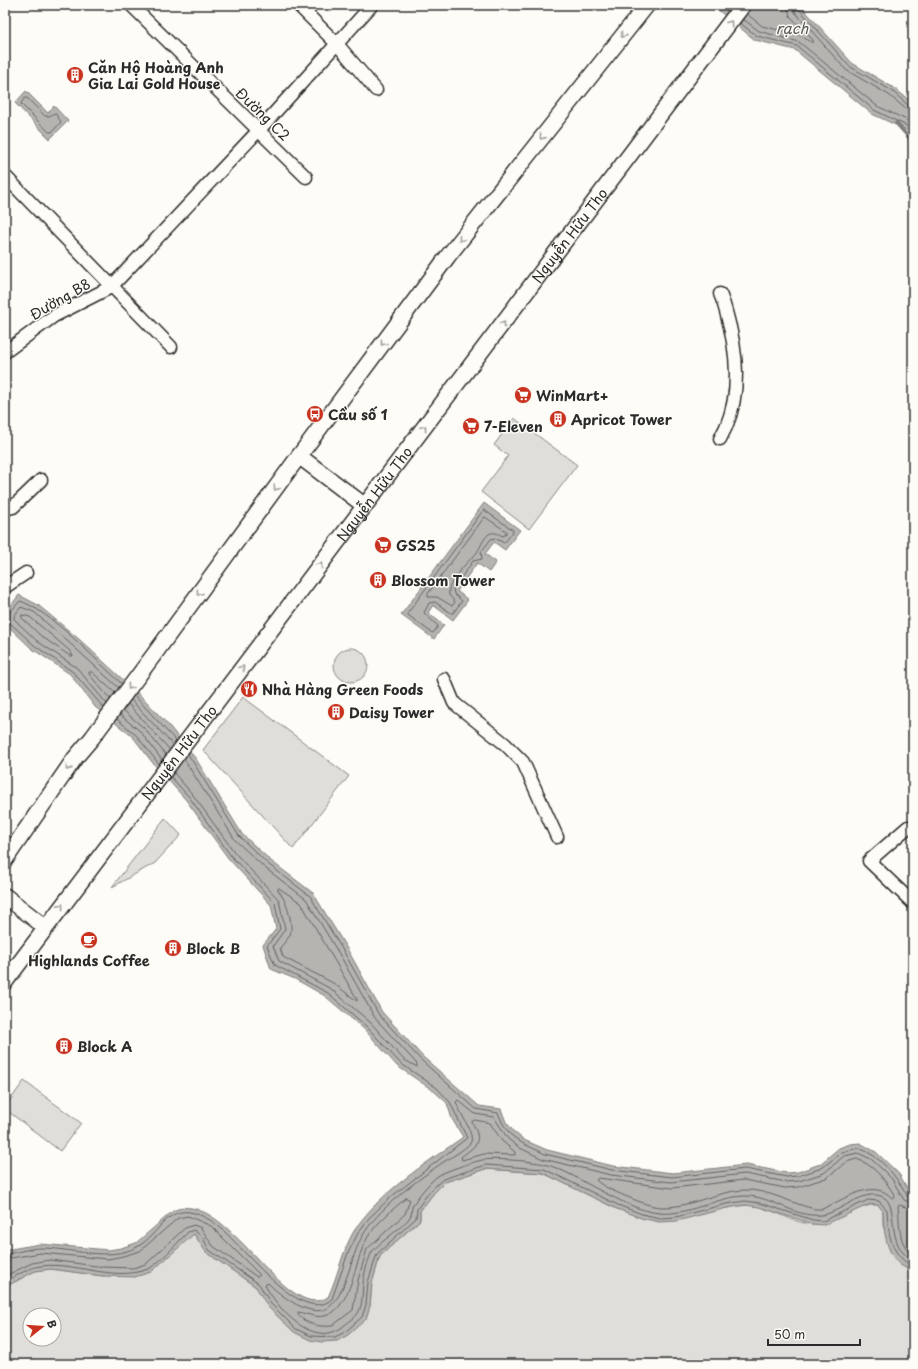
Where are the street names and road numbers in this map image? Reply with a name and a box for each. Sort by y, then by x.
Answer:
street label: Đường C2 [231,83,295,145]
street label: Nguyễn Hữu Thọ [526,183,612,287]
street label: Đường B8 [26,273,94,325]
street label: Nguyễn Hữu Thọ [331,442,417,545]
street label: Nguyễn Hữu Thọ [136,700,221,804]

